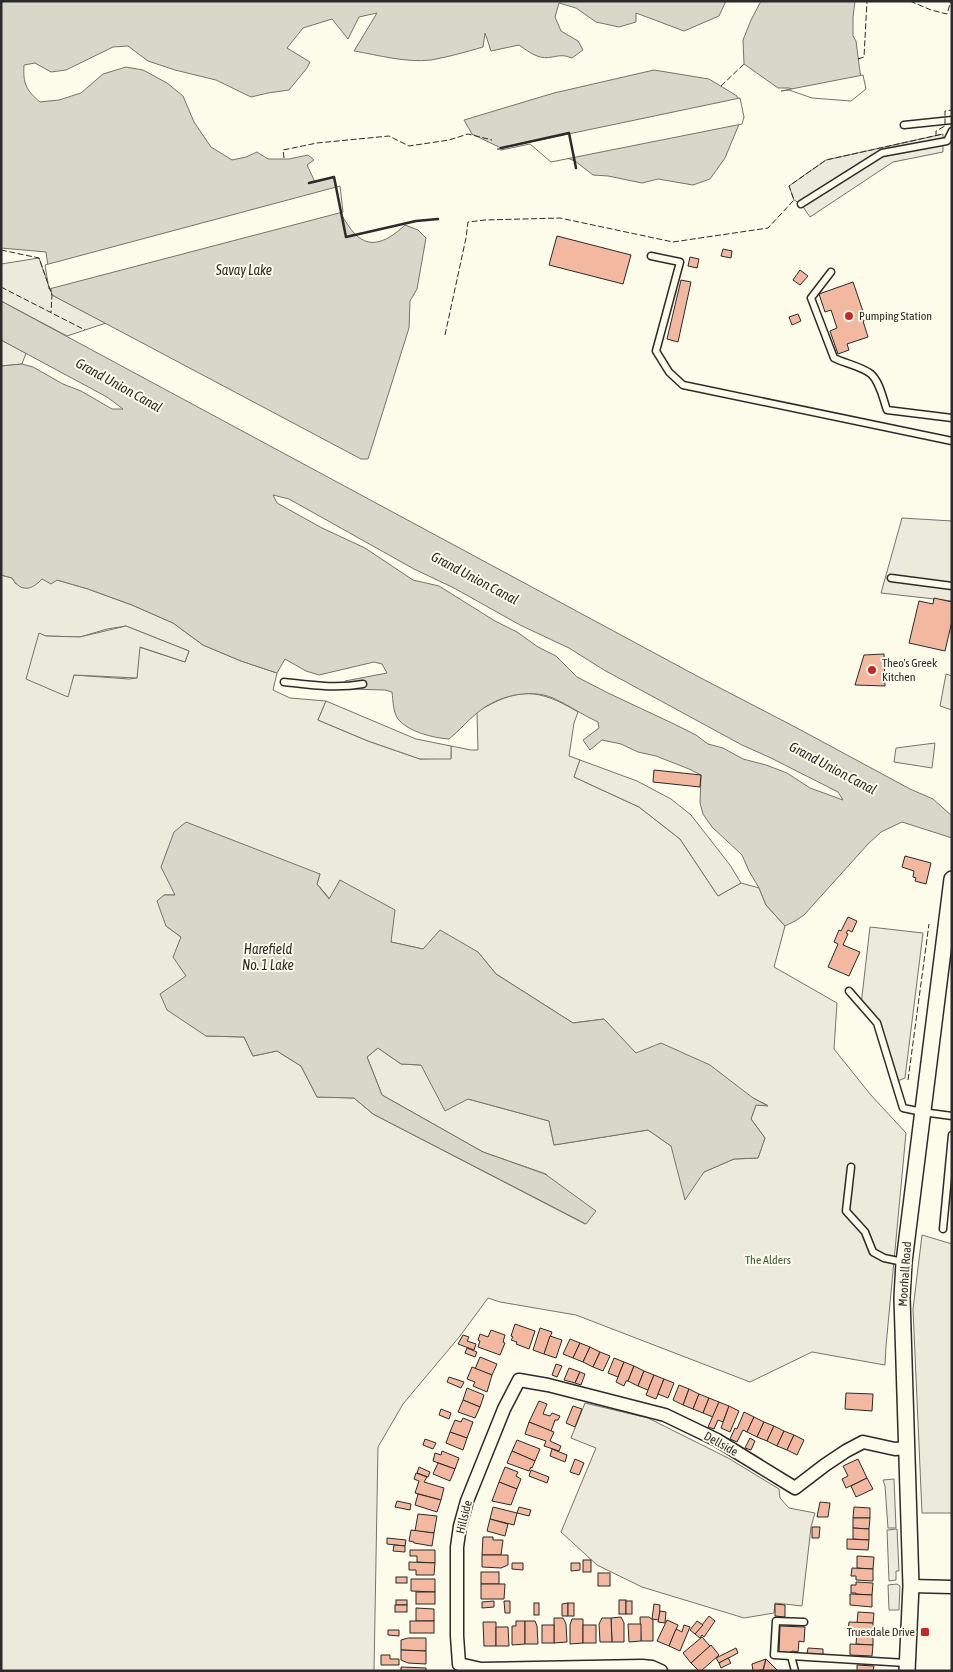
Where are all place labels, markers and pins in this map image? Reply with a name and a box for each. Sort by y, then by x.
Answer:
place label: Pumping Station [859,309,932,323]
marker: Pumping Station [843,310,855,322]
place label: Theo's Greek Kitchen [882,656,938,684]
marker: Theo's Greek Kitchen [866,664,878,676]
place label: Truesdale Drive [847,1625,915,1639]
marker: Truesdale Drive [919,1626,931,1638]

